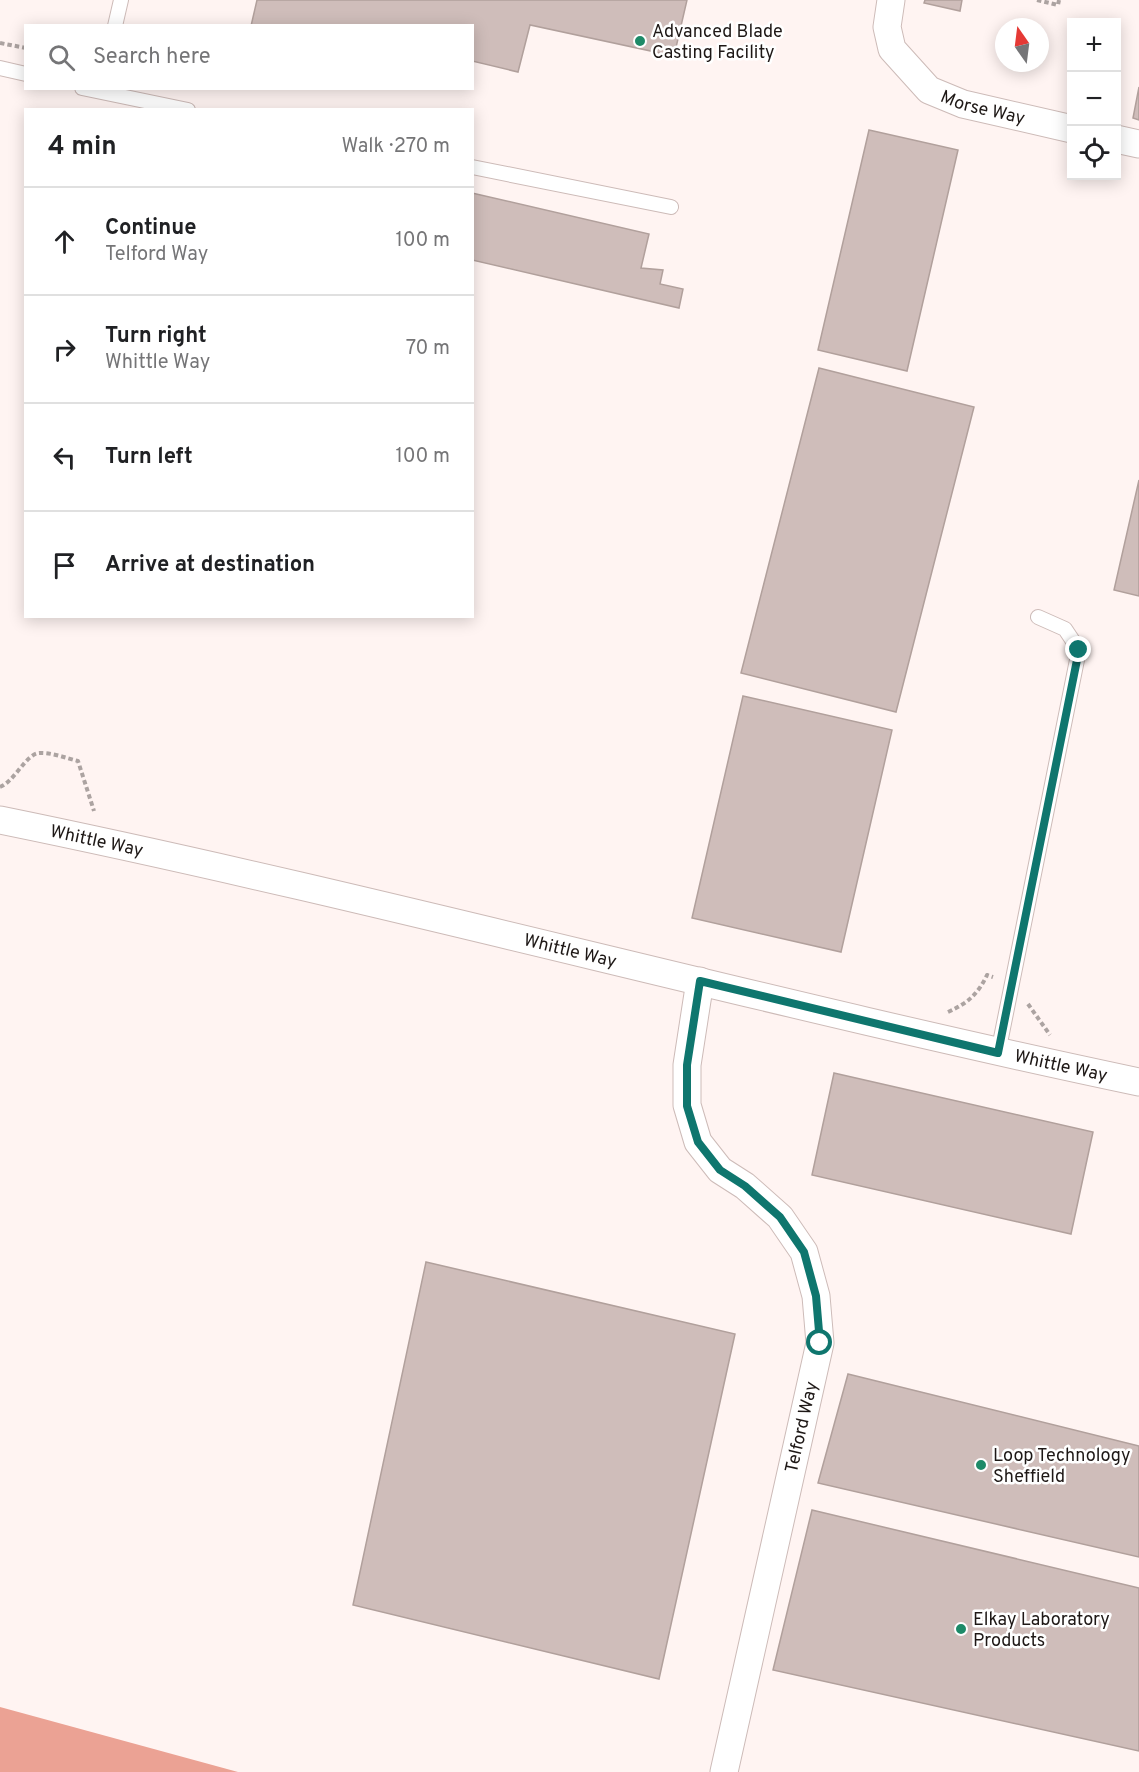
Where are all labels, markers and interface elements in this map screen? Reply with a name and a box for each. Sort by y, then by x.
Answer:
north arrow [995,18,1049,72]
map controls [1067,18,1121,180]
button: + [1067,18,1121,72]
place label: Advanced Blade Casting Facility [652,21,783,65]
search box [24,24,474,90]
marker: Advanced Blade Casting Facility [633,34,647,48]
icon: search [45,41,78,74]
text: Search here [93,44,211,71]
button: − [1067,72,1121,126]
street label: Morse Way [937,86,1027,131]
button: locate [1067,126,1121,180]
text: 4 min [48,131,117,164]
text: Walk · 270 m [342,134,450,160]
text: Continue [105,215,196,242]
icon: ahead [48,225,81,258]
text: 100 m [395,228,450,254]
text: Telford Way [105,242,208,268]
text: Turn right [105,323,207,350]
icon: right [48,333,81,366]
text: 70 m [406,336,450,362]
text: Whittle Way [105,350,210,376]
icon: left [48,441,81,474]
text: Turn left [105,444,193,471]
text: 100 m [395,444,450,470]
icon: arrive [48,549,81,582]
text: Arrive at destination [105,552,315,579]
route end [1065,636,1091,662]
street label: Whittle Way [48,821,145,863]
street label: Whittle Way [521,930,619,974]
street label: Whittle Way [1012,1045,1109,1088]
route start [806,1329,832,1355]
street label: Telford Way [781,1379,824,1475]
place label: Loop Technology Sheffield [993,1445,1131,1489]
marker: Loop Technology Sheffield [974,1458,988,1472]
place label: Elkay Laboratory Products [973,1609,1110,1653]
marker: Elkay Laboratory Products [954,1622,968,1636]

